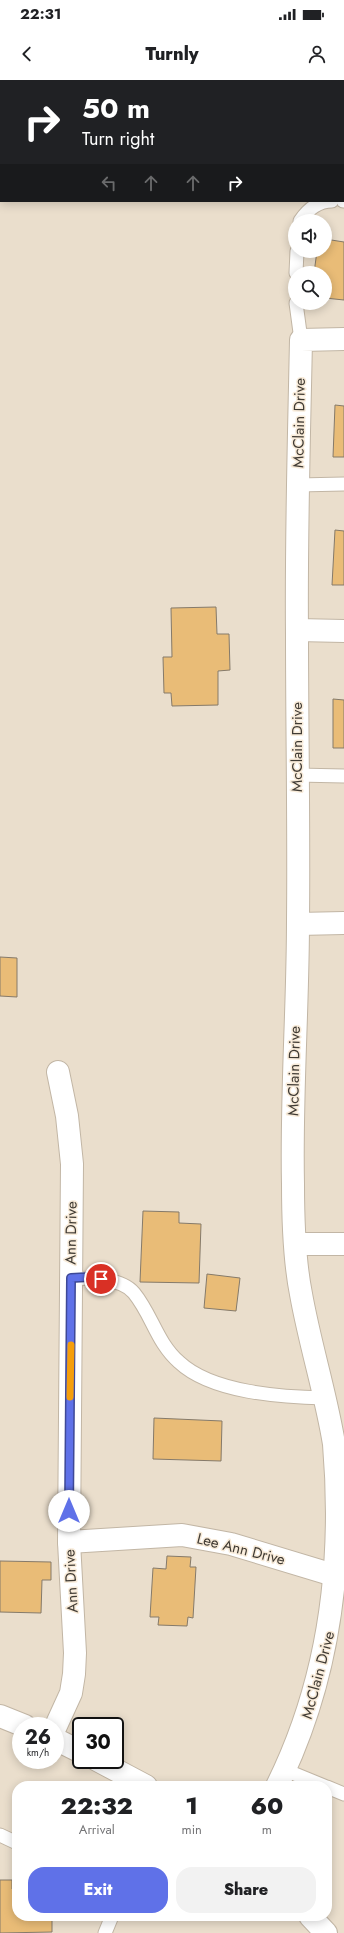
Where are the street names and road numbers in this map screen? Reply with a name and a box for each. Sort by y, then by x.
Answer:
street label: McClain Drive [287,378,311,468]
street label: McClain Drive [286,702,308,792]
street label: McClain Drive [282,1026,306,1116]
street label: Ann Drive [59,1201,83,1265]
street label: Lee Ann Drive [195,1527,288,1571]
street label: Ann Drive [58,1548,84,1613]
street label: McClain Drive [296,1628,340,1721]

